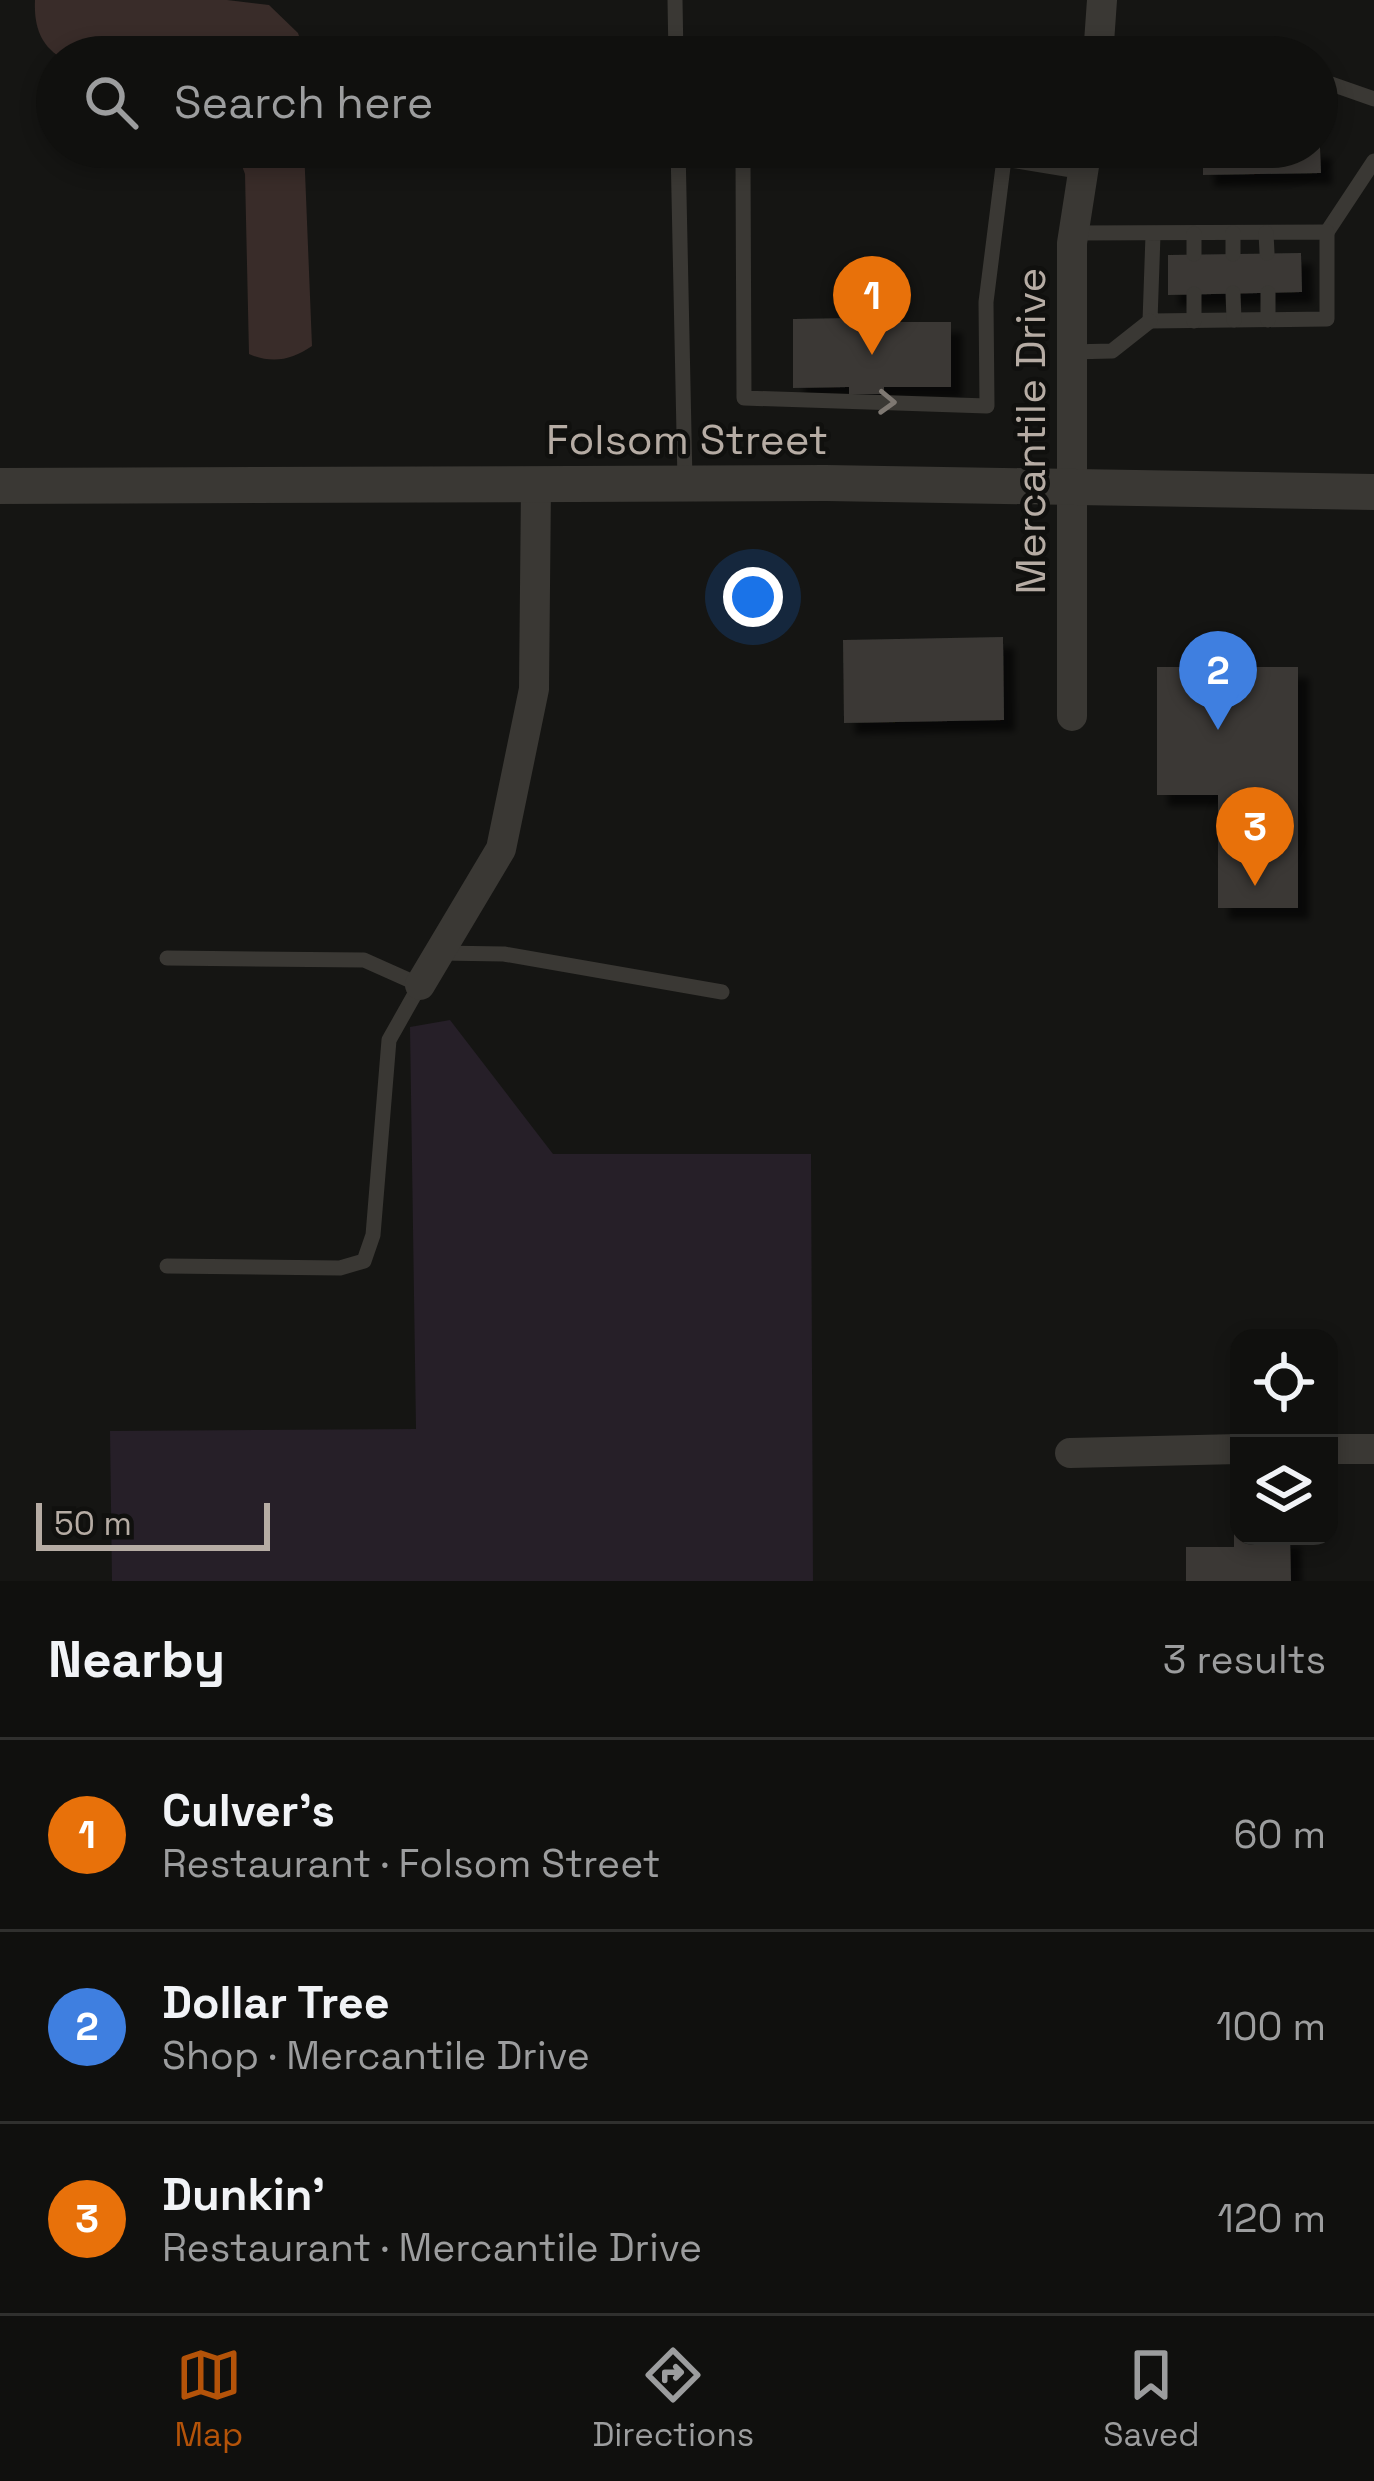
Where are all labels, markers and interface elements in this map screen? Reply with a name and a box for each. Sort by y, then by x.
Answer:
search box [36,36,1338,168]
icon: search [78,69,144,135]
text: Search here [174,74,433,131]
pin: 1 [833,256,911,355]
street label: Mercantile Drive [1004,268,1057,594]
one-way arrow [878,389,897,415]
street label: Folsom Street [546,413,828,466]
your location [723,567,783,627]
pin: 2 [1179,631,1257,730]
pin: 3 [1216,787,1294,886]
map controls [1230,1329,1338,1545]
button: locate [1230,1329,1338,1437]
button: layers [1230,1437,1338,1545]
scale bar [36,1497,270,1550]
text: 50 m [54,1503,132,1545]
text: Nearby [48,1627,225,1692]
text: 3 results [1163,1635,1326,1684]
text: Culver's [162,1782,335,1839]
text: 1 [78,1810,96,1859]
text: 60 m [1234,1810,1326,1859]
text: Restaurant · Folsom Street [162,1839,660,1888]
text: Dollar Tree [162,1974,390,2031]
text: 2 [75,2002,99,2051]
text: 100 m [1216,2002,1326,2051]
text: Shop · Mercantile Drive [162,2031,590,2080]
text: Dunkin' [162,2166,325,2223]
text: 3 [75,2194,99,2243]
text: 120 m [1218,2194,1326,2243]
text: Restaurant · Mercantile Drive [162,2223,702,2272]
tab: Map [175,2342,243,2456]
tab: Directions [592,2342,754,2456]
tab: Saved [1103,2342,1199,2456]

